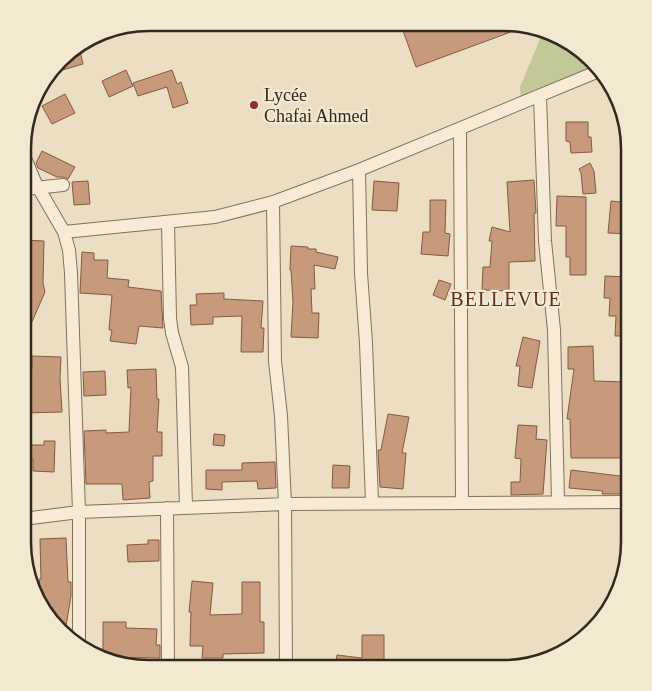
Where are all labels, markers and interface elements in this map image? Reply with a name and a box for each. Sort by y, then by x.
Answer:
place label: Lycée Chafai Ahmed [264,85,368,126]
marker: Lycée Chafai Ahmed [248,99,260,111]
district label: BELLEVUE [450,288,562,310]

